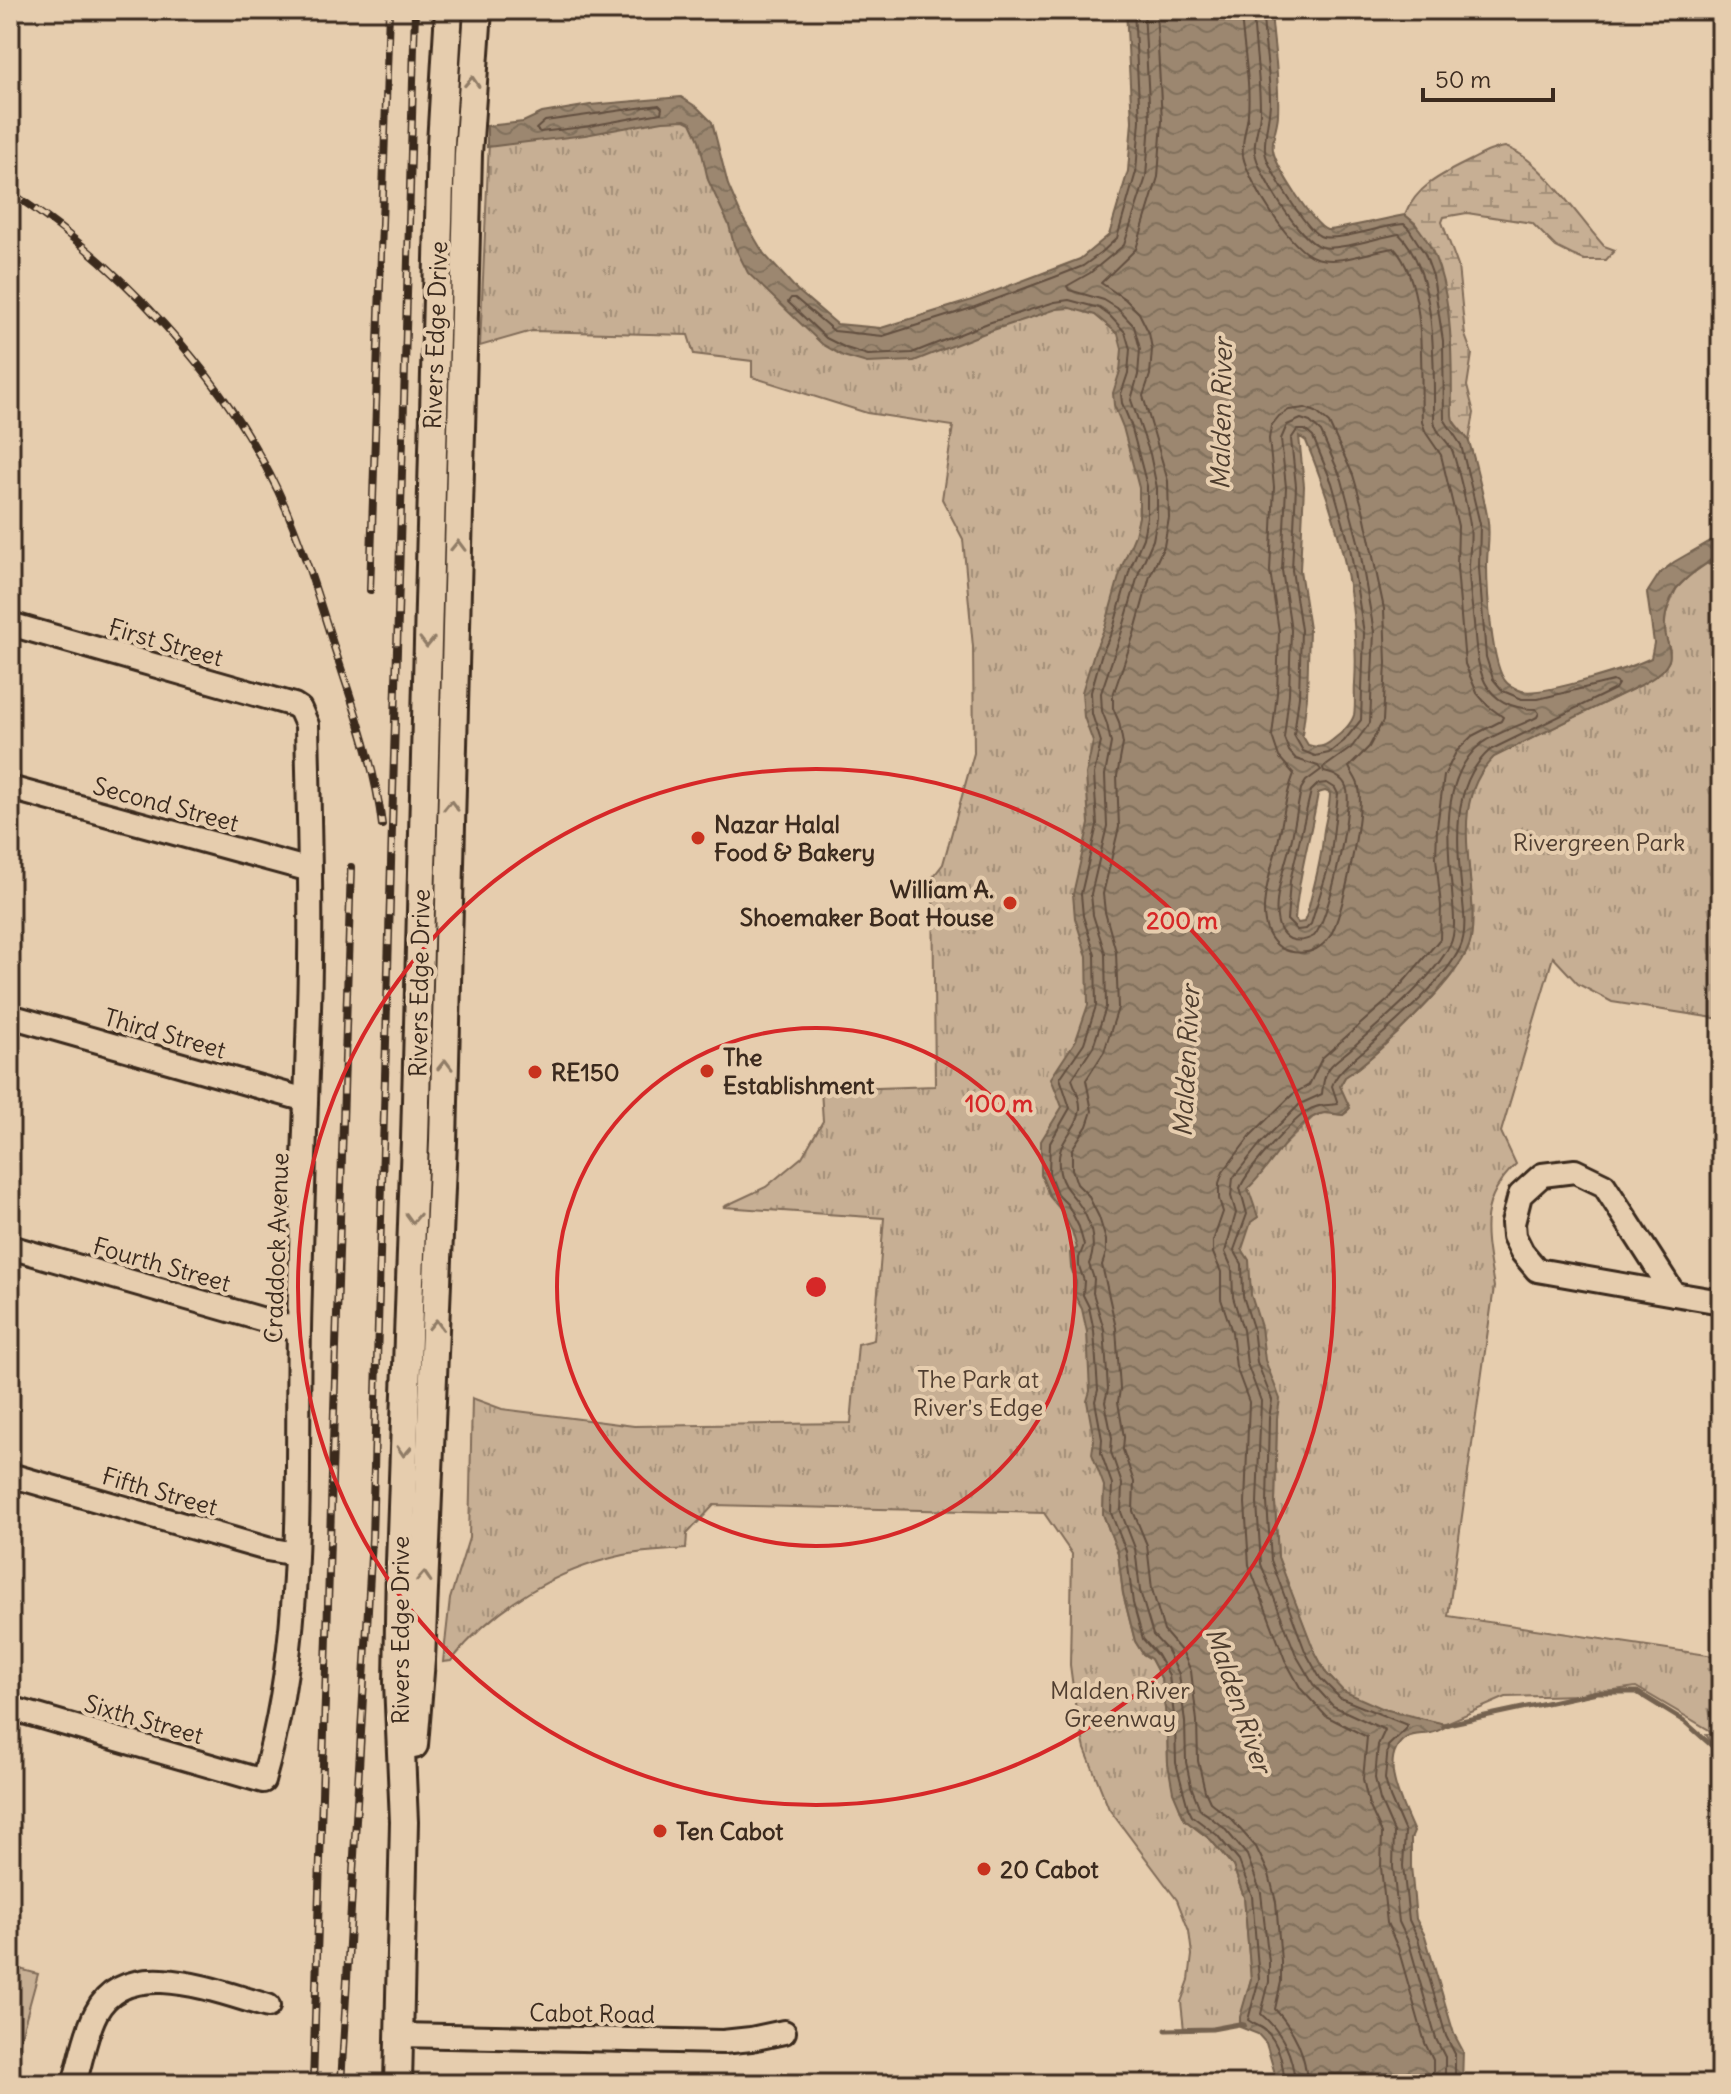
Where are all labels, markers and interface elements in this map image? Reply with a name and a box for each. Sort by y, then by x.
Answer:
scale bar [1423,52,1553,102]
text: 50 m [1435,64,1491,94]
one-way arrow [464,75,481,88]
street label: Rivers Edge Drive [417,240,453,430]
water label: Malden River [1203,335,1239,490]
one-way arrow [449,539,466,552]
street label: First Street [105,611,227,673]
one-way arrow [418,636,435,649]
street label: Second Street [90,770,242,838]
one-way arrow [443,799,460,812]
place label: Nazar Halal Food & Bakery [714,809,875,867]
park label: Rivergreen Park [1513,827,1685,857]
marker: Nazar Halal Food & Bakery [689,829,707,847]
place label: William A. Shoemaker Boat House [740,874,994,932]
street label: Rivers Edge Drive [402,889,436,1077]
marker: William A. Shoemaker Boat House [1001,894,1019,912]
text: 200 m [1146,905,1218,935]
water label: Malden River [1166,981,1207,1138]
street label: Third Street [101,1001,229,1065]
place label: The Establishment [723,1042,875,1100]
place label: RE150 [551,1057,620,1087]
one-way arrow [436,1058,454,1071]
marker: The Establishment [698,1062,716,1080]
marker: RE150 [526,1063,544,1081]
text: 100 m [965,1088,1033,1118]
street label: Craddock Avenue [258,1152,294,1344]
one-way arrow [404,1212,421,1225]
street label: Fourth Street [90,1230,234,1298]
centre of rings [802,1273,830,1301]
one-way arrow [427,1318,444,1331]
park label: The Park at River's Edge [913,1364,1043,1422]
one-way arrow [396,1445,413,1458]
street label: Fifth Street [99,1460,221,1522]
street label: Rivers Edge Drive [385,1536,415,1724]
one-way arrow [416,1570,433,1583]
water label: Malden River [1199,1623,1280,1780]
park label: Malden River Greenway [1050,1675,1190,1733]
street label: Sixth Street [81,1688,207,1750]
place label: Ten Cabot [676,1816,784,1846]
marker: Ten Cabot [651,1822,669,1840]
place label: 20 Cabot [1000,1854,1100,1884]
marker: 20 Cabot [975,1860,993,1878]
street label: Cabot Road [529,1997,655,2029]

